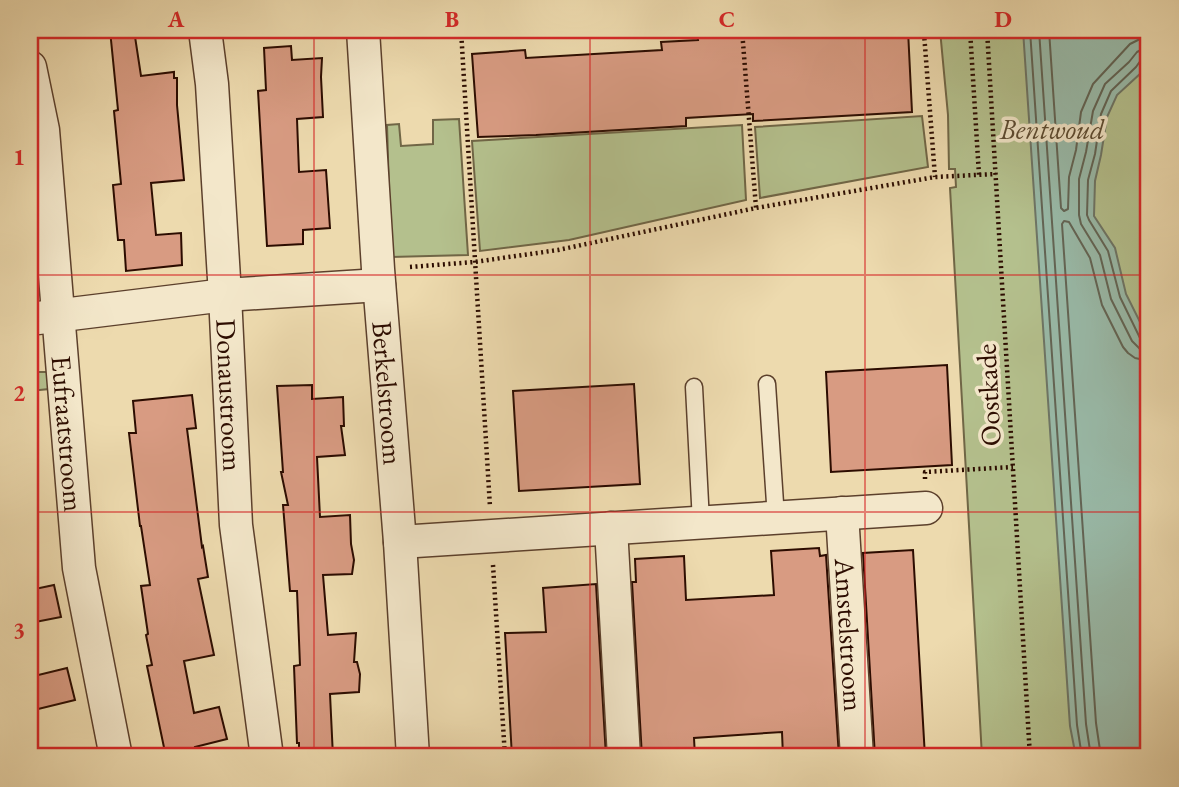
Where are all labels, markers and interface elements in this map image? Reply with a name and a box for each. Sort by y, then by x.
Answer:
text: A [167,4,185,34]
text: B [445,4,459,34]
text: C [719,4,735,34]
text: D [994,4,1012,34]
park label: Bentwoud [999,111,1105,147]
text: 1 [13,142,25,172]
street label: Donaustroom [208,318,251,472]
street label: Berkelstroom [364,320,412,467]
street label: Oostkade [967,343,1009,447]
street label: Eufraatstroom [44,354,92,513]
text: 2 [13,378,25,408]
street label: Amstelstroom [827,556,872,713]
text: 3 [13,615,25,645]

